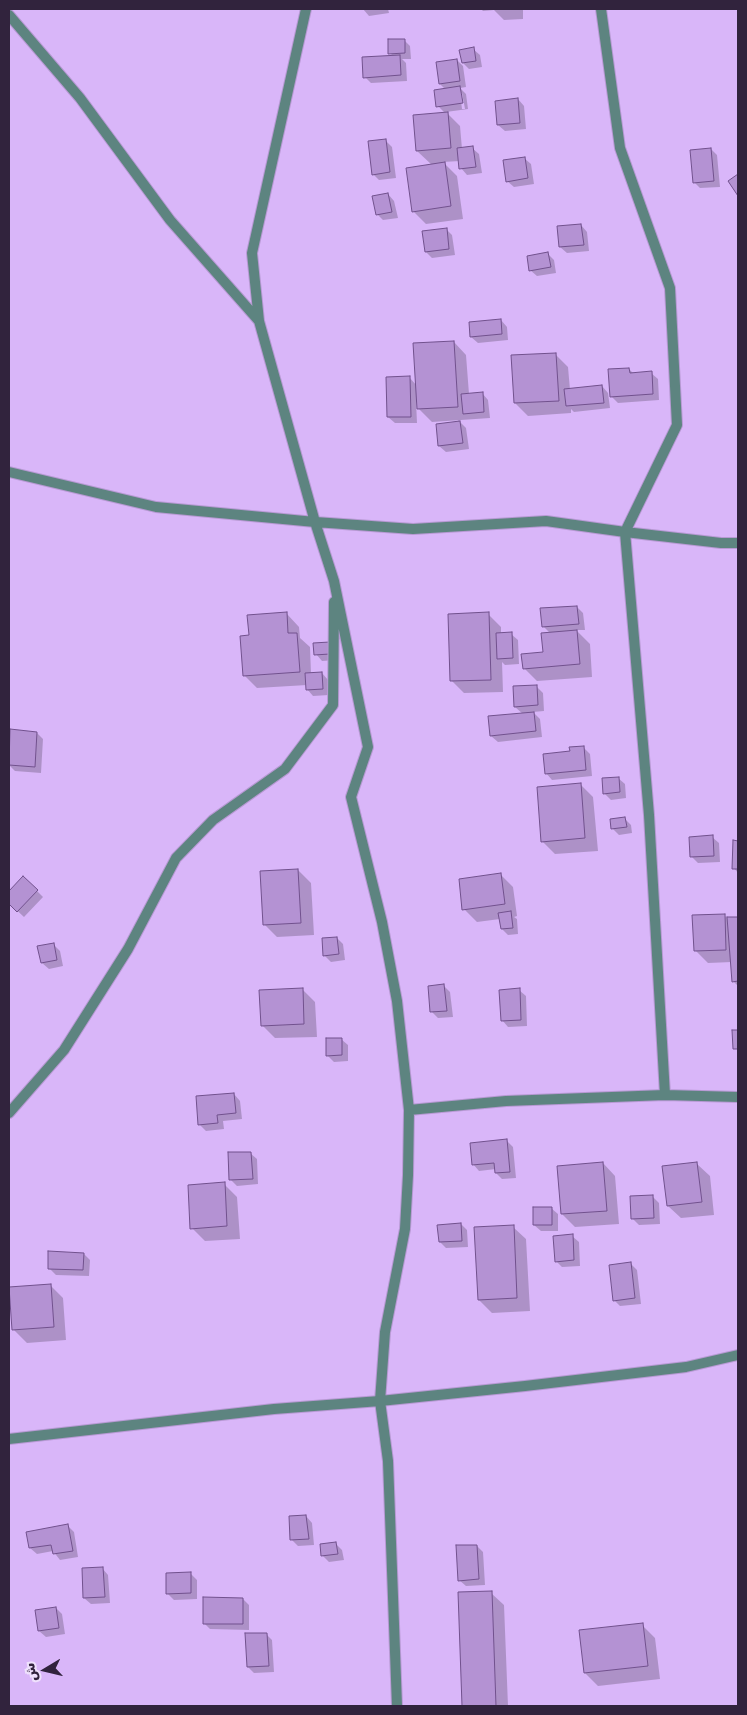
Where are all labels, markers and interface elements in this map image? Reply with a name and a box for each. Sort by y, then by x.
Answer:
north arrow [20,1645,70,1695]
text: ش [21,1662,40,1683]

